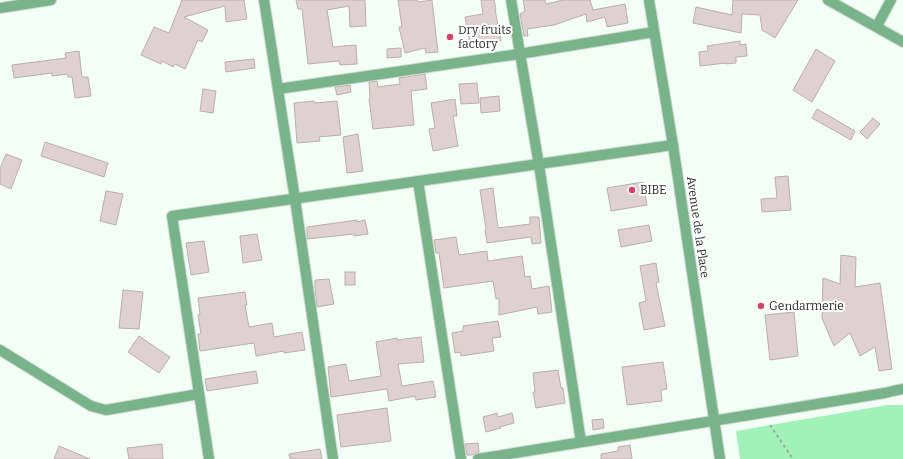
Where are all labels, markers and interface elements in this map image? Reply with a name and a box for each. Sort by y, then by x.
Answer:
place label: Dry fruits factory [458,23,511,51]
marker: Dry fruits factory [445,32,455,42]
street label: Avenue de la Place [684,175,712,279]
place label: BIBE [640,183,666,197]
marker: BIBE [627,185,637,195]
place label: Gendarmerie [769,299,844,313]
marker: Gendarmerie [756,301,766,311]

